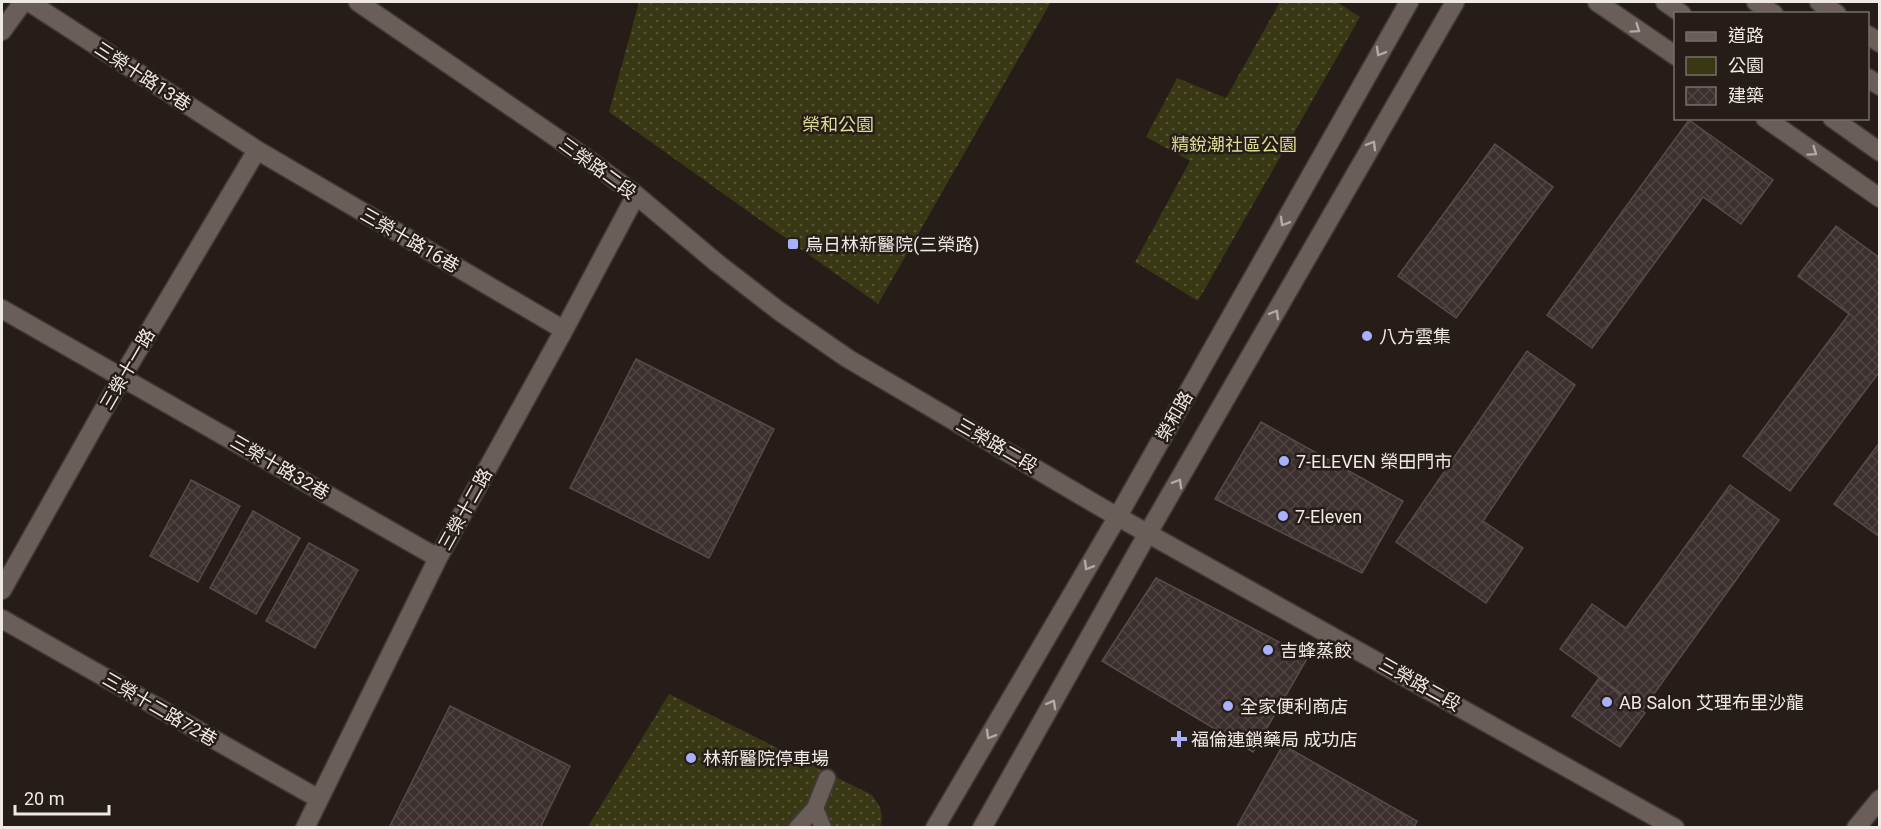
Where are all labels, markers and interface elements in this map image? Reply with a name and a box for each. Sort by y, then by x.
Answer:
legend [1674,12,1869,120]
one-way arrow [1630,22,1641,33]
text: 道路 [1728,25,1764,46]
street label: 三榮十路13巷 [91,37,195,115]
one-way arrow [1376,46,1387,57]
text: 公園 [1728,55,1764,76]
text: 建築 [1728,85,1764,106]
park label: 榮和公園 [802,114,874,135]
street label: 三榮路二段 [555,133,641,203]
park label: 精銳潮社區公園 [1171,134,1297,155]
one-way arrow [1365,141,1376,151]
one-way arrow [1807,145,1818,156]
street label: 三榮十路16巷 [357,203,463,277]
one-way arrow [1280,216,1291,226]
place label: 烏日林新醫院(三榮路) [805,234,979,256]
marker: 烏日林新醫院(三榮路) [786,237,800,251]
one-way arrow [1268,309,1279,320]
street label: 三榮十一路 [95,325,159,413]
place label: 八方雲集 [1379,326,1451,347]
marker: 八方雲集 [1360,329,1374,343]
street label: 榮和路 [1151,387,1197,445]
street label: 三榮路二段 [953,413,1041,477]
street label: 三榮十路32巷 [227,430,333,504]
place label: 7-ELEVEN 榮田門市 [1296,451,1452,472]
marker: 7-ELEVEN 榮田門市 [1277,454,1291,468]
street label: 三榮十二路 [434,465,496,553]
one-way arrow [1170,478,1182,489]
place label: 7-Eleven [1295,506,1362,527]
marker: 7-Eleven [1276,509,1290,523]
one-way arrow [1084,560,1096,570]
place label: 吉蜂蒸餃 [1280,640,1352,661]
marker: 吉蜂蒸餃 [1261,643,1275,657]
street label: 三榮路二段 [1376,653,1464,715]
street label: 三榮十二路72巷 [99,668,221,750]
place label: AB Salon 艾理布里沙龍 [1619,692,1804,713]
marker: AB Salon 艾理布里沙龍 [1600,695,1614,709]
place label: 全家便利商店 [1240,696,1348,717]
one-way arrow [1045,699,1057,710]
marker: 全家便利商店 [1221,699,1235,713]
one-way arrow [986,729,998,739]
place label: 福倫連鎖藥局 成功店 [1191,729,1357,750]
marker: 福倫連鎖藥局 成功店 [1172,732,1186,746]
place label: 林新醫院停車場 [703,748,829,769]
marker: 林新醫院停車場 [684,751,698,765]
scale bar [15,778,110,816]
text: 20 m [24,788,64,809]

